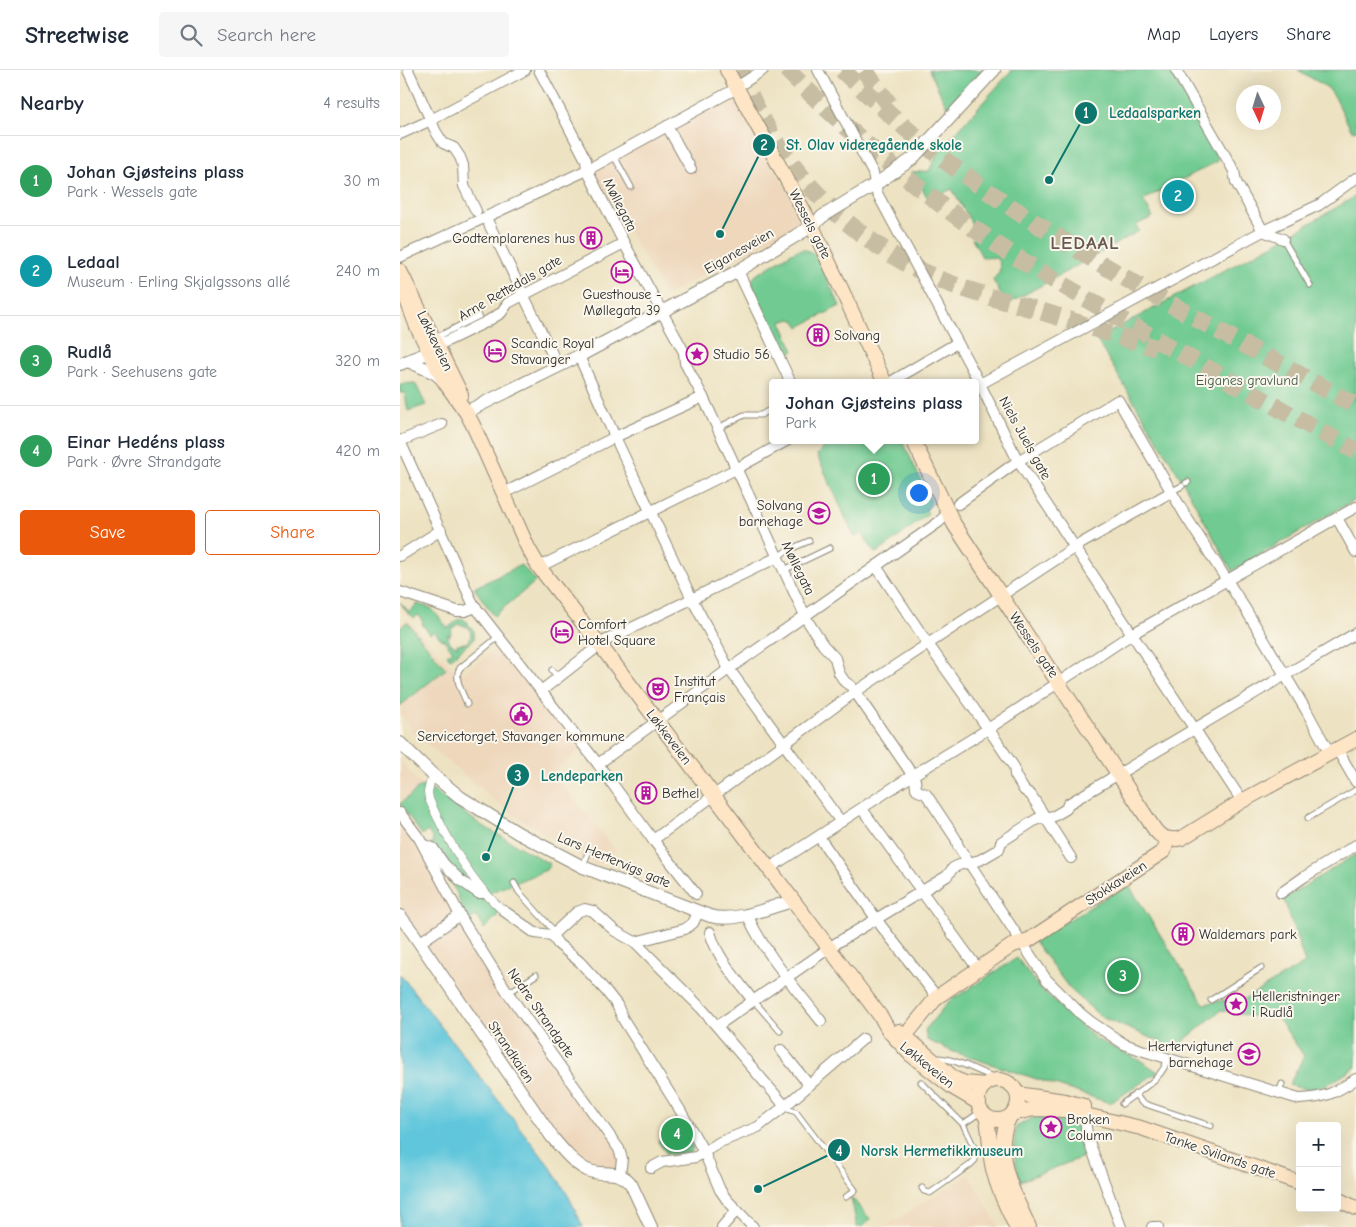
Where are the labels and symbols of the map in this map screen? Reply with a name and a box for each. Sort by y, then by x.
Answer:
north arrow [1236,85,1281,130]
callout: Ledaalsparken [1074,98,1211,128]
text: 1 [1083,104,1089,122]
text: Ledaalsparken [1109,104,1201,122]
callout: St. Olav videregående skole [751,130,972,160]
text: 2 [760,136,768,154]
text: St. Olav videregående skole [786,136,962,154]
street label: Møllegata [599,175,641,235]
pin: 2 [1162,177,1194,215]
street label: Wessels gate [785,186,835,262]
street label: Eiganesveien [701,224,777,278]
building icon: Godtemplarenes hus [579,226,603,250]
place label: Godtemplarenes hus [452,230,575,247]
district label: LEDAAL [1050,232,1120,254]
street label: Arne Rettedals gate [455,252,565,324]
hotel icon: Guesthouse - Møllegata 39 [610,260,634,284]
place label: Guesthouse - Møllegata 39 [582,286,662,319]
street label: Løkkeveien [413,308,457,374]
building icon: Solvang [806,323,830,347]
place label: Solvang [834,327,880,344]
place label: Scandic Royal Stavanger [511,335,594,368]
hotel icon: Scandic Royal Stavanger [483,339,507,363]
place icon: Studio 56 [685,342,709,366]
place label: Studio 56 [713,346,770,363]
park label: Eiganes gravlund [1196,372,1298,389]
street label: Niels Juels gate [995,393,1055,483]
pin: 1 [858,460,890,498]
your location [906,480,932,506]
place label: Solvang barnehage [739,497,803,530]
school or university icon: Solvang barnehage [807,501,831,525]
street label: Møllegata [778,538,818,598]
street label: Wessels gate [1006,609,1062,681]
place label: Comfort Hotel Square [578,616,655,649]
hotel icon: Comfort Hotel Square [550,620,574,644]
place label: Institut Français [674,673,725,706]
theatre icon: Institut Français [646,677,670,701]
public building icon: Servicetorget, Stavanger kommune [509,702,533,726]
street label: Løkkeveien [643,706,695,768]
place label: Servicetorget, Stavanger kommune [417,728,625,745]
callout: Lendeparken [506,760,633,790]
text: 3 [514,767,522,785]
text: Lendeparken [541,767,623,785]
building icon: Bethel [634,781,658,805]
place label: Bethel [662,785,699,802]
street label: Lars Hertervigs gate [555,829,673,891]
street label: Stokkaveien [1082,857,1150,909]
building icon: Waldemars park [1171,922,1195,946]
place label: Waldemars park [1199,926,1297,943]
pin: 3 [1107,957,1139,995]
street label: Nedre Strandgate [504,965,578,1061]
place label: Helleristninger i Rudlå [1252,988,1340,1021]
place icon: Helleristninger i Rudlå [1224,992,1248,1016]
street label: Strandkaien [484,1018,538,1086]
street label: Løkkeveien [896,1038,958,1092]
place label: Hertervigtunet barnehage [1148,1038,1234,1071]
school or university icon: Hertervigtunet barnehage [1237,1042,1261,1066]
place label: Broken Column [1067,1111,1113,1144]
pin: 4 [661,1115,693,1153]
place icon: Broken Column [1039,1115,1063,1139]
street label: Tanke Svilands gate [1162,1128,1278,1182]
callout: Norsk Hermetikkmuseum [826,1135,1034,1165]
text: 4 [835,1142,843,1160]
text: Norsk Hermetikkmuseum [861,1142,1023,1160]

